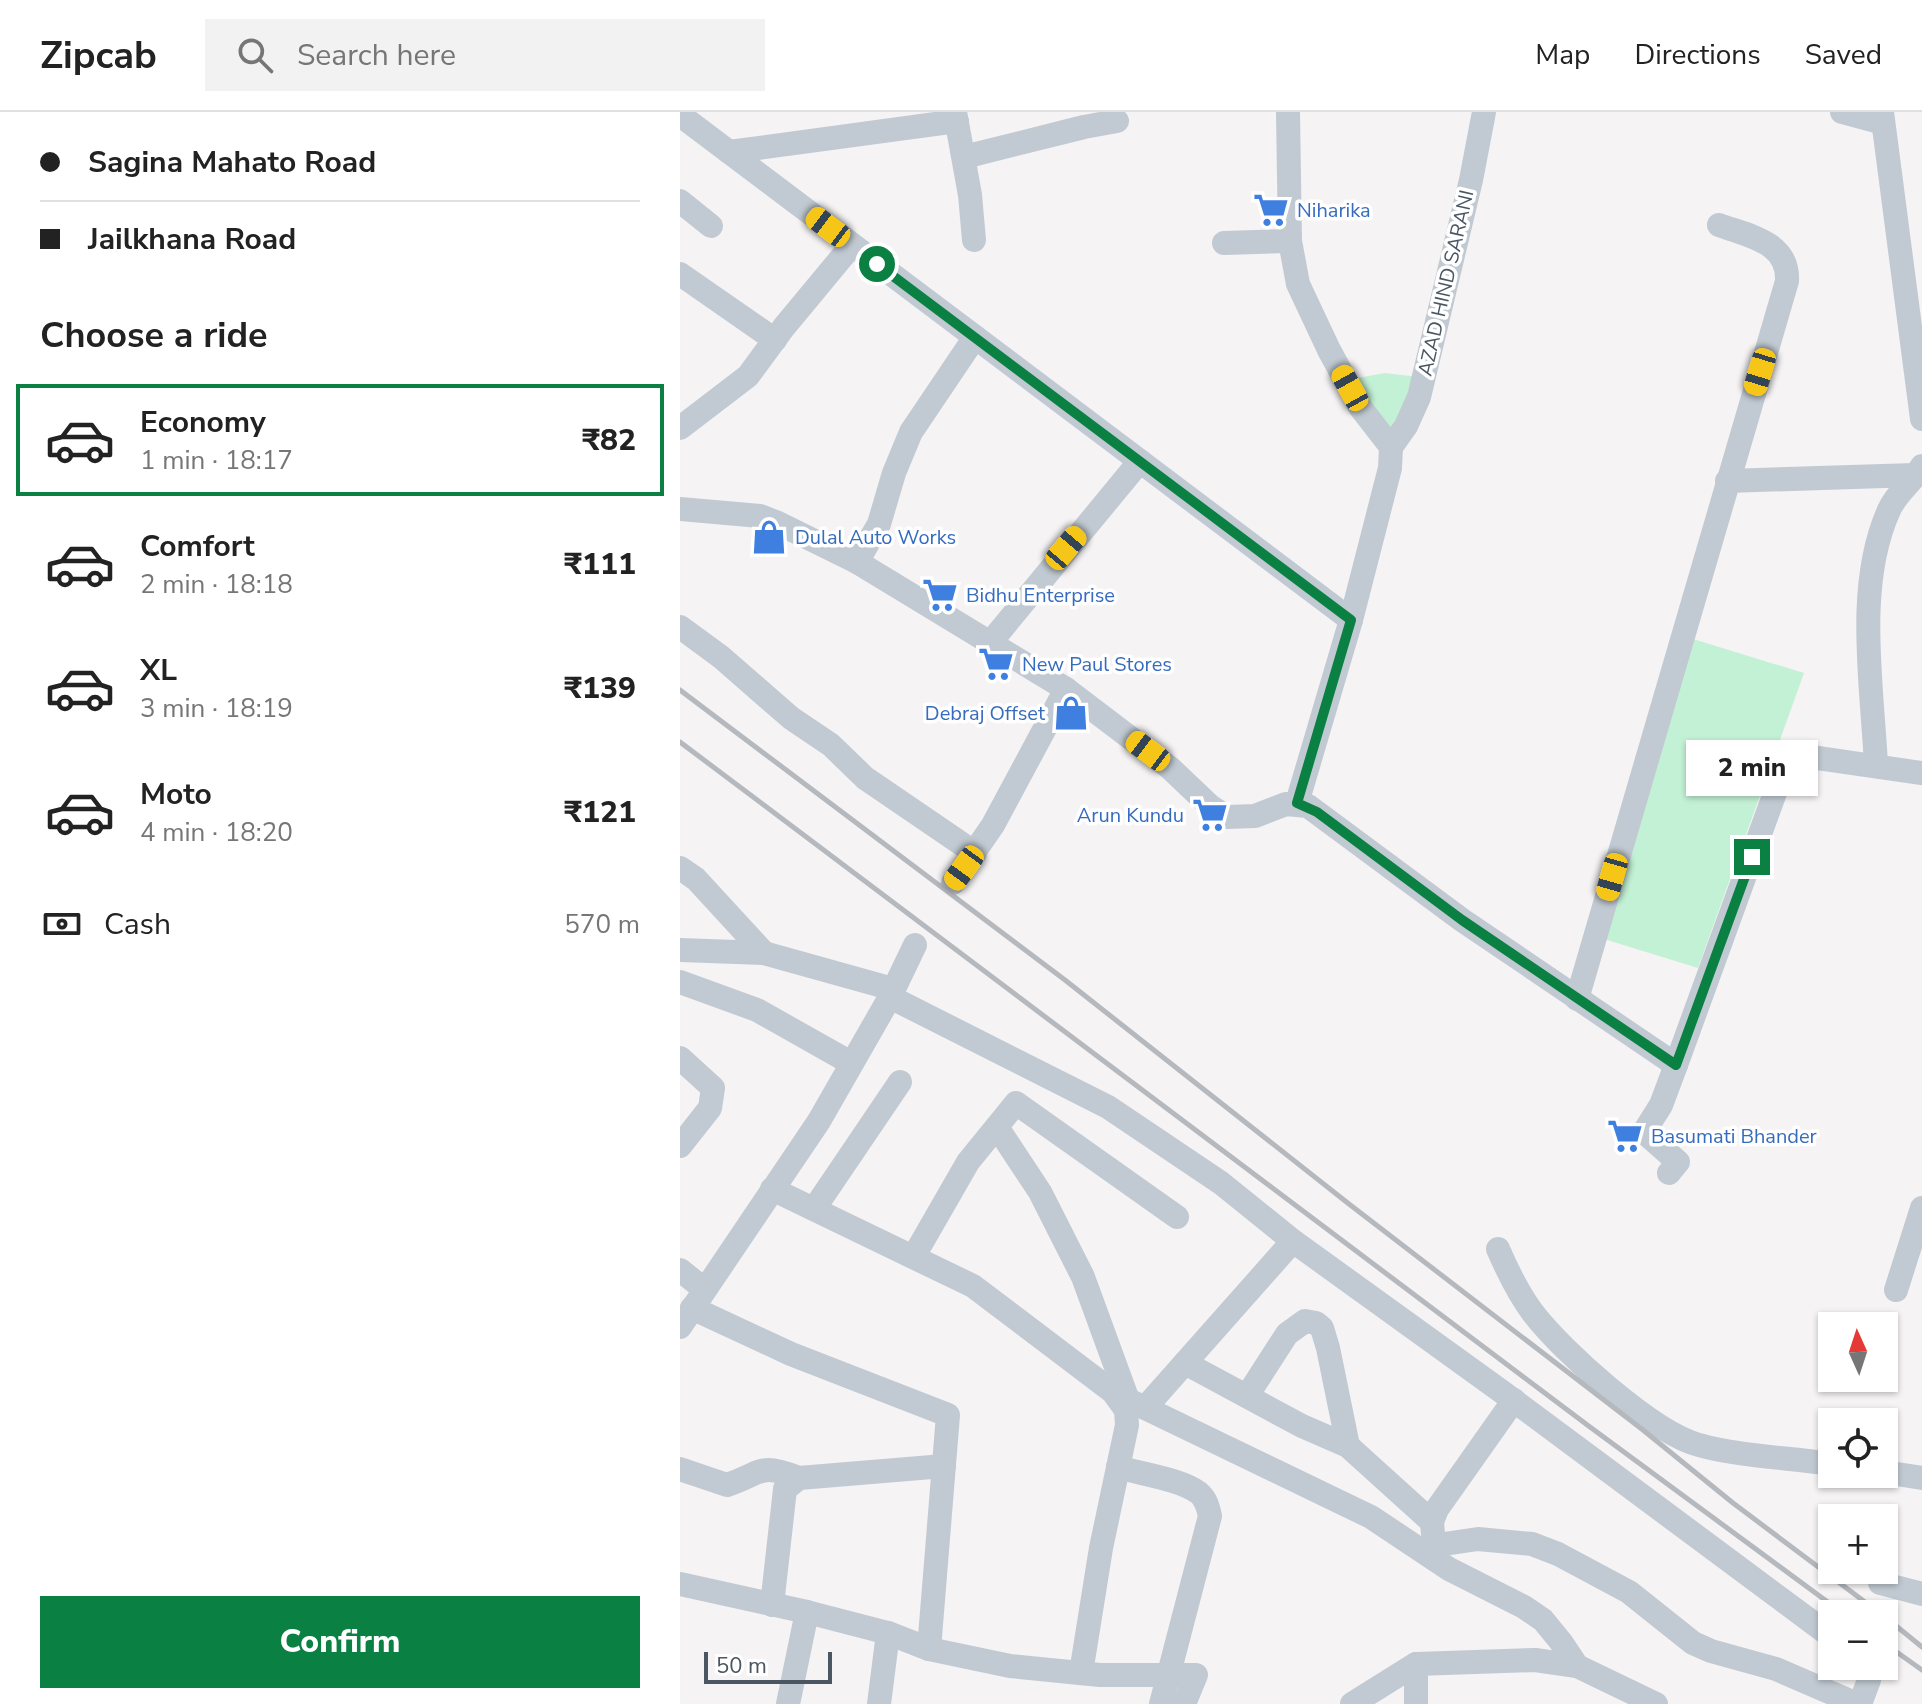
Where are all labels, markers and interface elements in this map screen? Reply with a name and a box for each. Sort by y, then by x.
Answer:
search box [205,19,765,91]
text: Zipcab [40,30,157,81]
icon: search [233,33,277,77]
text: Search here [297,35,456,76]
text: Map [1535,36,1590,74]
text: Directions [1634,36,1761,74]
text: Saved [1805,36,1882,74]
text: Sagina Mahato Road [88,142,376,183]
street label: AZAD HIND SARANI [1411,187,1481,379]
supermarket icon: Niharika [1252,191,1290,229]
place label: Niharika [1297,197,1371,224]
car [802,203,854,251]
text: Jailkhana Road [88,219,296,260]
route start [859,246,895,282]
text: Choose a ride [40,311,268,360]
car [1742,346,1778,398]
car [1328,361,1372,415]
text: Economy [140,402,266,443]
icon: car [44,404,116,476]
text: ₹82 [582,420,636,461]
text: 1 min · 18:17 [140,443,293,478]
shop icon: Dulal Auto Works [750,518,788,556]
car [1041,522,1091,574]
place label: Dulal Auto Works [795,524,956,551]
text: Comfort [140,526,255,567]
icon: car [44,528,116,600]
text: ₹111 [564,544,636,585]
text: 2 min · 18:18 [140,567,293,602]
supermarket icon: Bidhu Enterprise [921,576,959,614]
place label: Bidhu Enterprise [966,582,1115,609]
supermarket icon: New Paul Stores [977,645,1015,683]
text: XL [140,650,177,691]
place label: New Paul Stores [1022,651,1172,678]
icon: car [44,652,116,724]
text: ₹139 [564,668,636,709]
text: 3 min · 18:19 [140,691,293,726]
shop icon: Debraj Offset [1052,694,1090,732]
place label: Debraj Offset [925,700,1046,727]
car [1122,727,1174,775]
callout: 2 min [1686,741,1818,797]
text: 2 min [1718,750,1786,785]
text: Moto [140,774,212,815]
icon: car [44,776,116,848]
text: ₹121 [564,792,636,833]
supermarket icon: Arun Kundu [1191,796,1229,834]
place label: Arun Kundu [1077,802,1184,829]
text: 4 min · 18:20 [140,815,293,850]
route end [1734,839,1770,875]
car [940,842,988,894]
car [1594,851,1630,903]
icon: cash [40,902,84,946]
text: Cash [104,904,171,945]
text: 570 m [564,907,640,942]
supermarket icon: Basumati Bhander [1606,1117,1644,1155]
place label: Basumati Bhander [1651,1123,1817,1150]
north arrow [1818,1312,1898,1392]
map controls [1818,1312,1898,1680]
button: locate [1818,1408,1898,1488]
button: + [1818,1504,1898,1584]
button: Confirm [40,1596,640,1688]
button: − [1818,1600,1898,1680]
scale bar [704,1648,832,1684]
text: 50 m [716,1651,767,1681]

